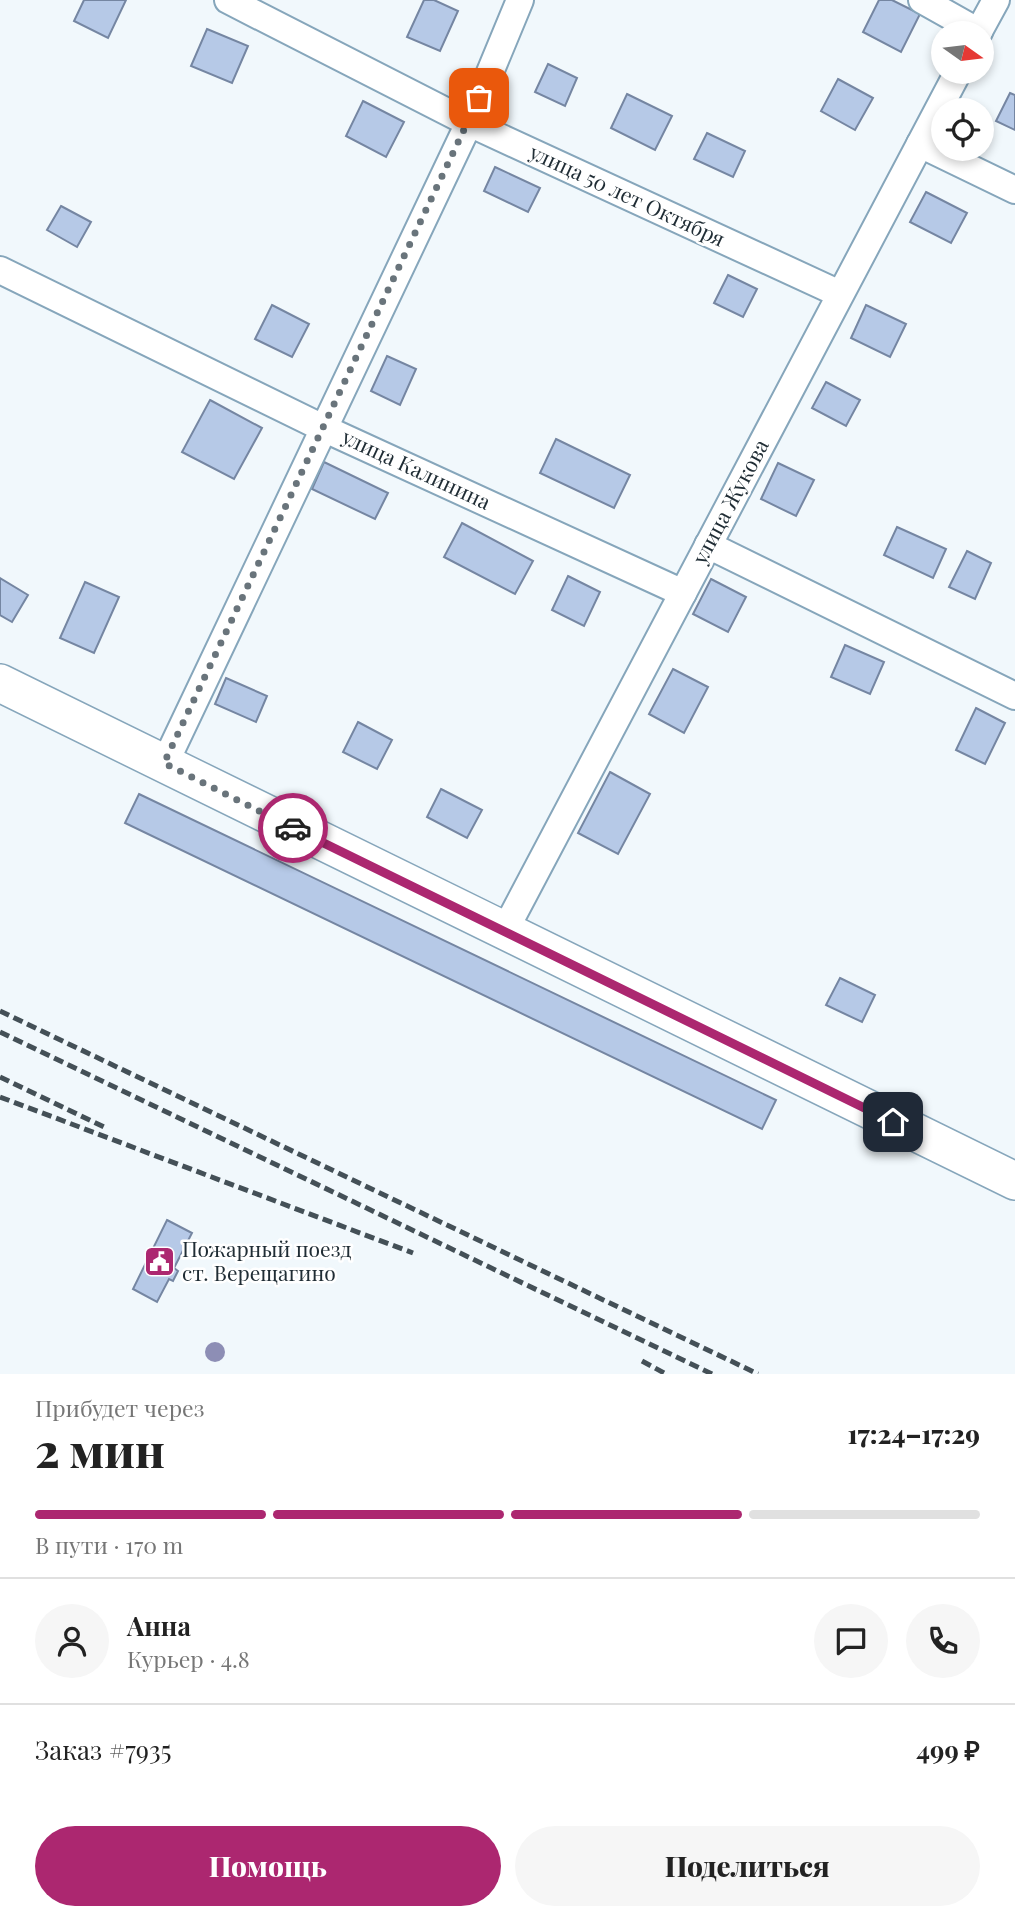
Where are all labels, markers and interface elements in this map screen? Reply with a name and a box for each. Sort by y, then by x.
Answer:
north arrow [931,21,994,84]
map controls [931,21,994,161]
pin [449,68,509,128]
icon: bag [460,79,498,117]
button: locate [931,98,994,161]
street label: улица 50 лет Октября [525,136,730,252]
street label: улица Калинина [337,421,496,515]
street label: улица Жукова [684,433,774,569]
courier [258,793,328,863]
icon: car [274,809,312,847]
pin [863,1092,923,1152]
icon: home [874,1103,912,1141]
place label: Пожарный поезд ст. Верещагино [182,1234,352,1286]
public building icon: Пожарный поезд ст. Верещагино [142,1245,176,1279]
text: Прибудет через [35,1392,204,1423]
text: 17:24–17:29 [847,1416,980,1451]
text: 2 мин [35,1418,165,1480]
text: В пути · 170 m [35,1529,183,1560]
button: person [35,1604,109,1678]
button: chat [814,1604,888,1678]
button: phone [906,1604,980,1678]
text: Анна [127,1608,191,1643]
text: Курьер · 4.8 [127,1643,250,1674]
text: Заказ #7935 [35,1732,172,1767]
text: 499 ₽ [916,1732,980,1767]
button: Помощь [35,1826,501,1906]
button: Поделиться [515,1826,980,1906]

